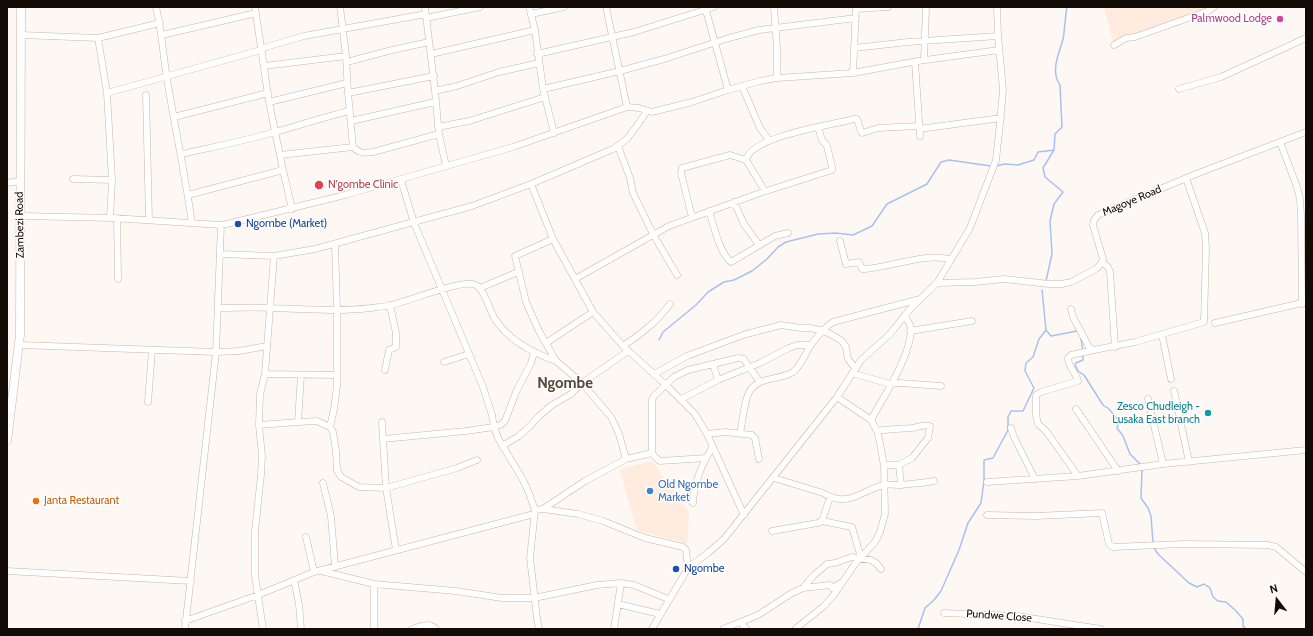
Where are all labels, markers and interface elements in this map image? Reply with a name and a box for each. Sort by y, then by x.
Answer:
place label: Palmwood Lodge [1191,12,1272,26]
marker: Palmwood Lodge [1275,14,1285,24]
place label: N'gombe Clinic [328,178,398,192]
marker: N'gombe Clinic [313,179,325,191]
street label: Magoye Road [1100,183,1164,219]
street label: Zambezi Road [13,192,27,258]
place label: Ngombe (Market) [246,217,327,231]
marker: Ngombe (Market) [233,219,243,229]
district label: Ngombe [537,375,593,393]
place label: Zesco Chudleigh - Lusaka East branch [1112,400,1200,426]
marker: Zesco Chudleigh - Lusaka East branch [1203,408,1213,418]
place label: Old Ngombe Market [658,478,718,504]
marker: Old Ngombe Market [645,486,655,496]
place label: Janta Restaurant [44,494,119,508]
marker: Janta Restaurant [31,496,41,506]
place label: Ngombe [684,562,724,576]
marker: Ngombe [671,564,681,574]
north arrow [1257,580,1297,620]
text: N [1268,581,1279,596]
street label: Pundwe Close [966,607,1032,625]

